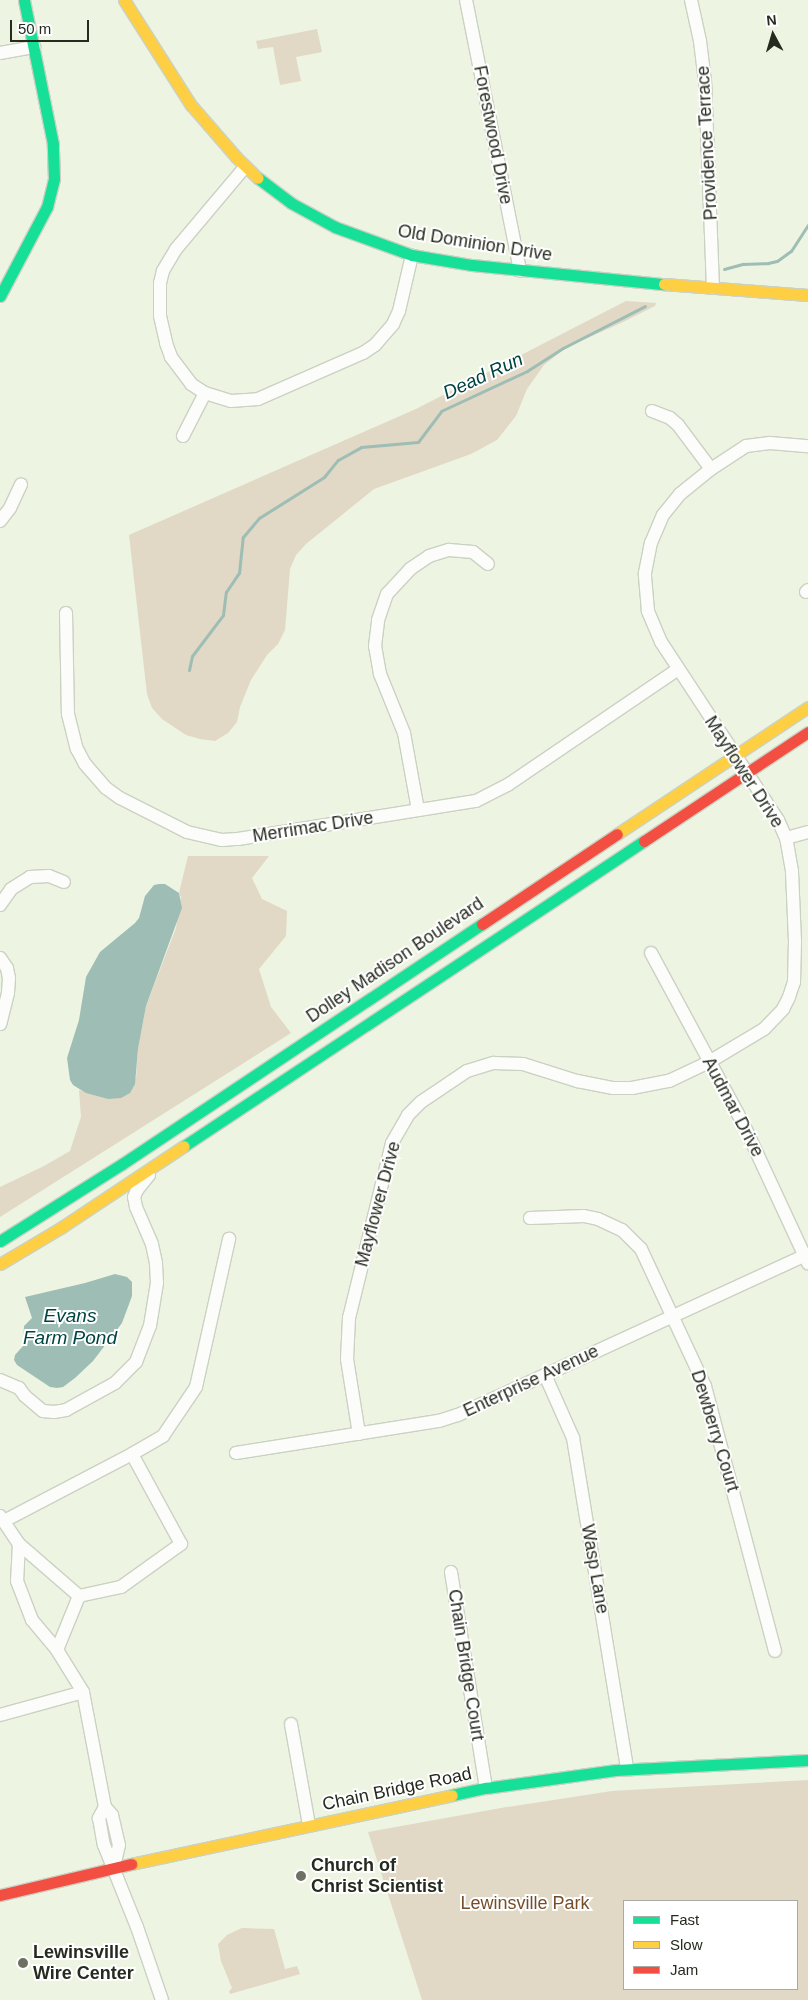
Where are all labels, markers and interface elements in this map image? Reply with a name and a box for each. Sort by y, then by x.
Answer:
scale bar [12,10,91,42]
north arrow [748,10,798,60]
text: N [766,12,777,29]
text: 50 m [18,20,51,37]
street label: Forestwood Drive [469,64,517,206]
street label: Providence Terrace [692,65,722,221]
street label: Old Dominion Drive [396,220,554,266]
water label: Dead Run [439,348,527,404]
street label: Mayflower Drive [700,712,788,832]
street label: Merrimac Drive [251,807,375,847]
street label: Dolley Madison Boulevard [302,893,488,1027]
street label: Audmar Drive [698,1053,768,1161]
street label: Mayflower Drive [351,1139,405,1269]
water label: Evans Farm Pond [23,1305,117,1349]
street label: Enterprise Avenue [459,1340,603,1422]
street label: Dewberry Court [686,1368,744,1494]
street label: Wasp Lane [577,1523,613,1615]
street label: Chain Bridge Court [443,1588,489,1742]
street label: Chain Bridge Road [320,1763,474,1815]
place label: Church of Christ Scientist [311,1855,443,1898]
marker: Church of Christ Scientist [295,1870,307,1882]
park label: Lewinsville Park [460,1892,590,1914]
legend [623,1900,798,1990]
text: Fast [670,1911,699,1928]
text: Slow [670,1936,703,1953]
place label: Lewinsville Wire Center [33,1942,134,1985]
marker: Lewinsville Wire Center [17,1957,29,1969]
text: Jam [670,1961,698,1978]

